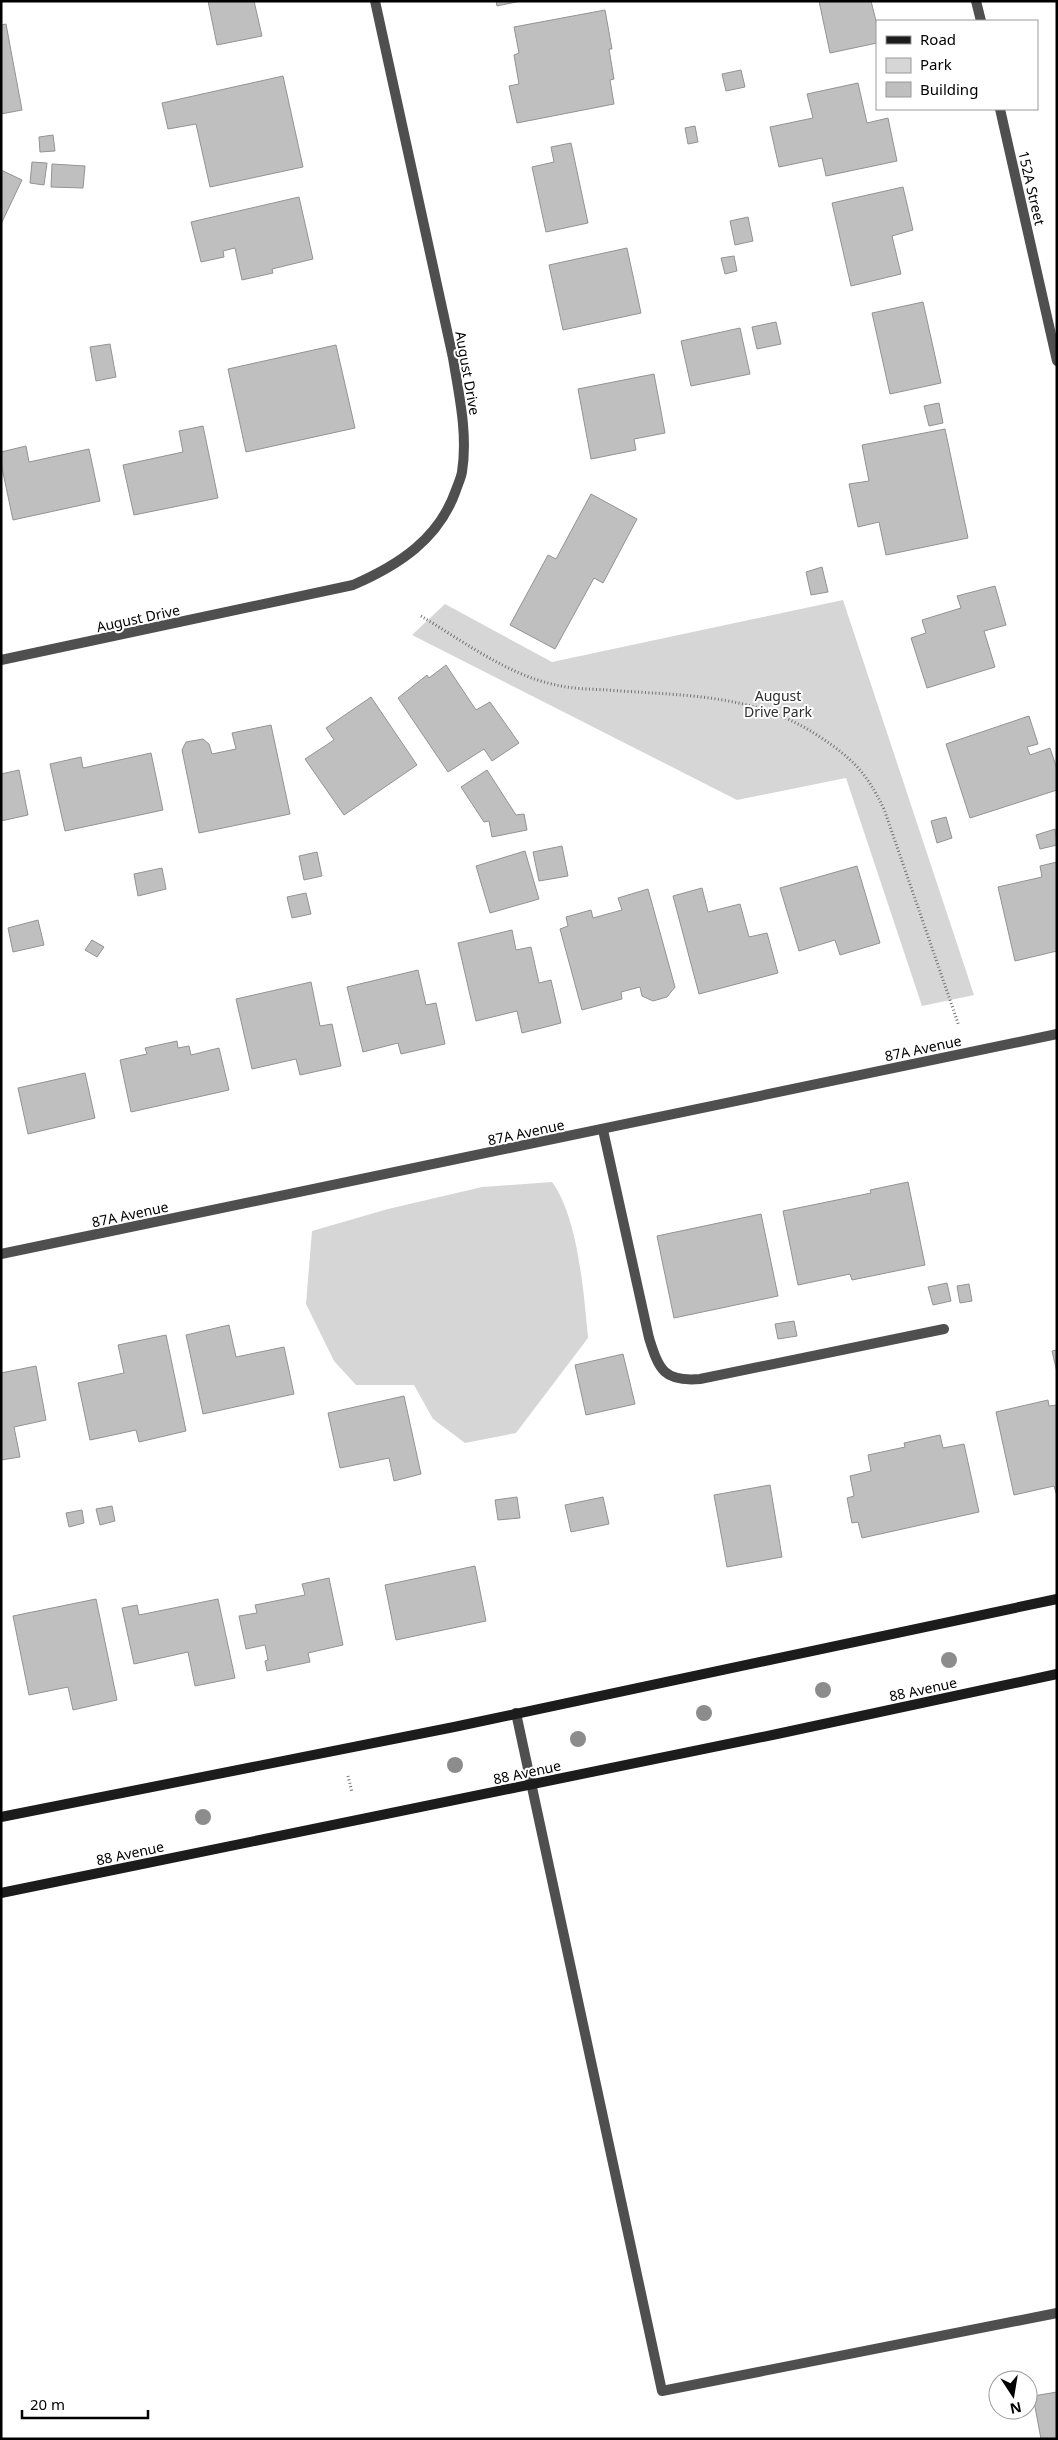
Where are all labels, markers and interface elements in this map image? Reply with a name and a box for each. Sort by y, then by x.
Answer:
legend [876,20,1038,110]
text: Road [920,29,956,49]
text: Park [920,54,952,74]
text: Building [920,79,978,99]
street label: 152A Street [1014,149,1050,227]
street label: August Drive [451,330,485,417]
street label: August Drive [95,600,182,636]
park label: August Drive Park [744,686,812,721]
street label: 87A Avenue [883,1031,963,1065]
street label: 87A Avenue [486,1115,566,1149]
street label: 87A Avenue [90,1197,170,1231]
street label: 88 Avenue [887,1673,959,1705]
street label: 88 Avenue [491,1756,563,1788]
street label: 88 Avenue [94,1837,166,1869]
north arrow [988,2370,1038,2420]
scale bar [22,2388,149,2420]
text: 20 m [30,2394,65,2414]
text: N [1008,2398,1023,2419]

